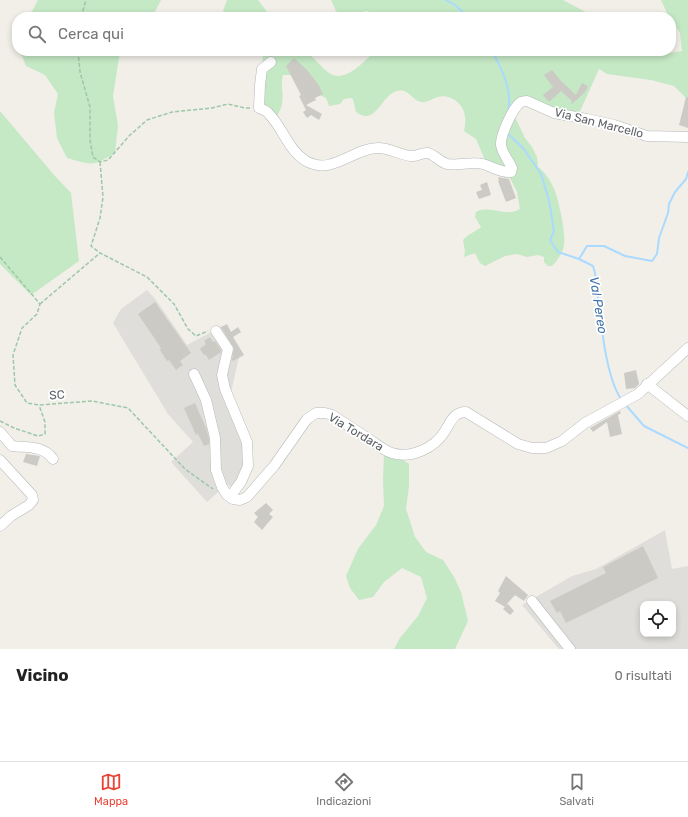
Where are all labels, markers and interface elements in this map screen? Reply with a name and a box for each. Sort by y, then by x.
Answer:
search box [12,12,676,56]
icon: search [26,23,48,45]
text: Cerca qui [58,25,124,43]
street label: Via San Marcello [553,105,645,141]
water label: Val Pereo [587,275,610,335]
street label: SC [49,387,65,403]
street label: Via Tordara [326,410,386,454]
map controls [640,601,676,637]
button: locate [640,601,676,637]
text: Vicino [16,665,69,685]
text: 0 risultati [614,668,672,683]
tab: Mappa [94,771,128,808]
tab: Indicazioni [316,771,371,808]
tab: Salvati [559,771,594,808]

